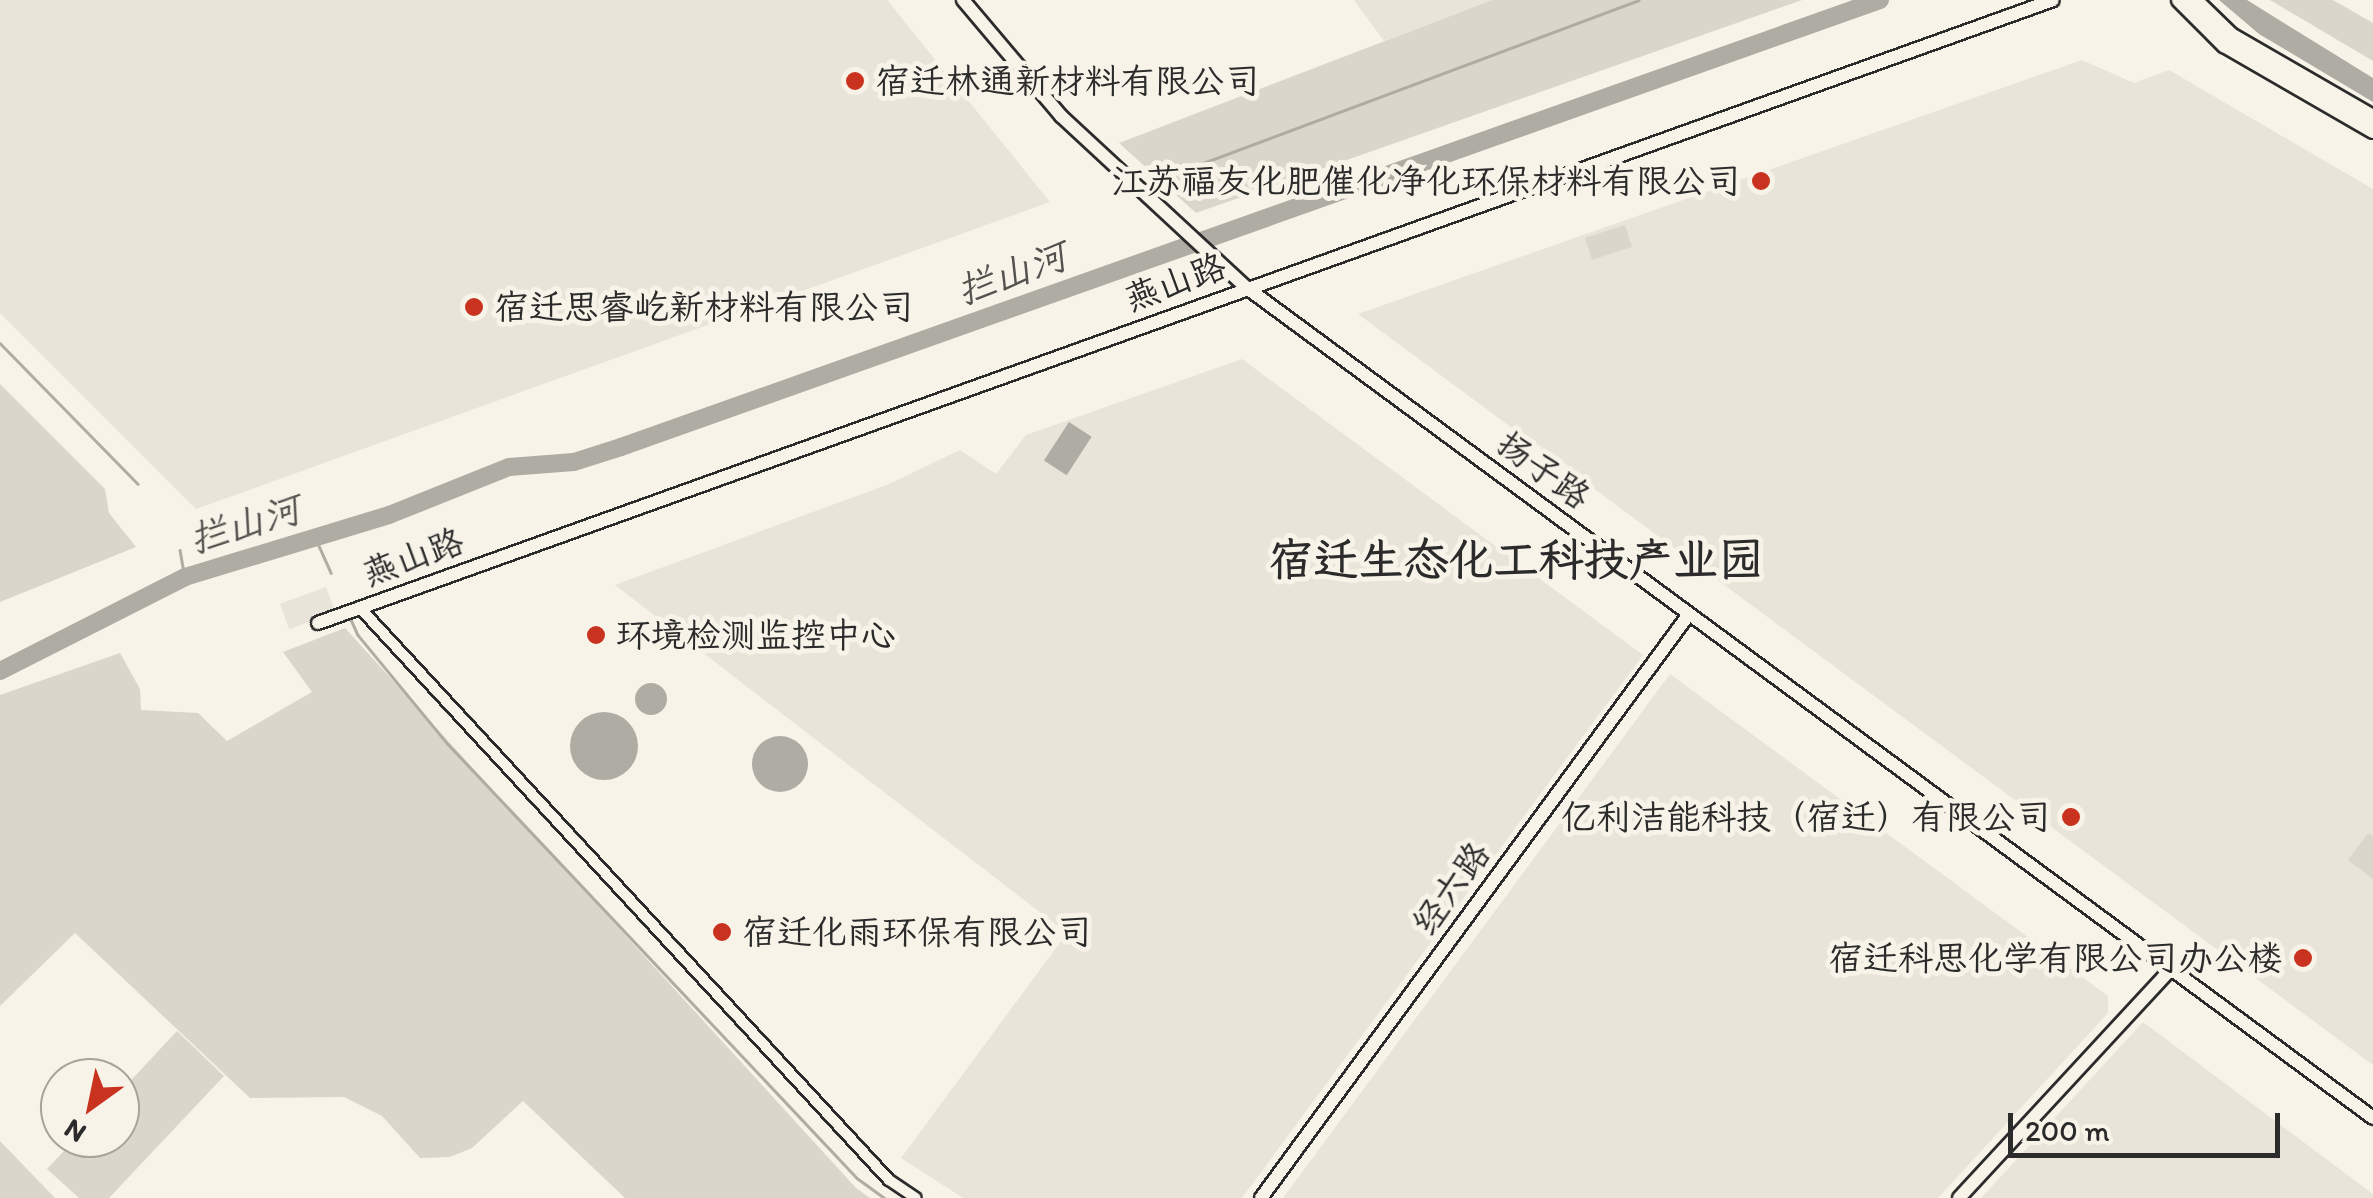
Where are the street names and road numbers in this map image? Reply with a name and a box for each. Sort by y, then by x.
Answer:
street label: 燕山路 [1118,244,1232,320]
street label: 扬子路 [1489,422,1599,518]
street label: 燕山路 [356,519,470,595]
street label: 经六路 [1403,833,1499,943]

